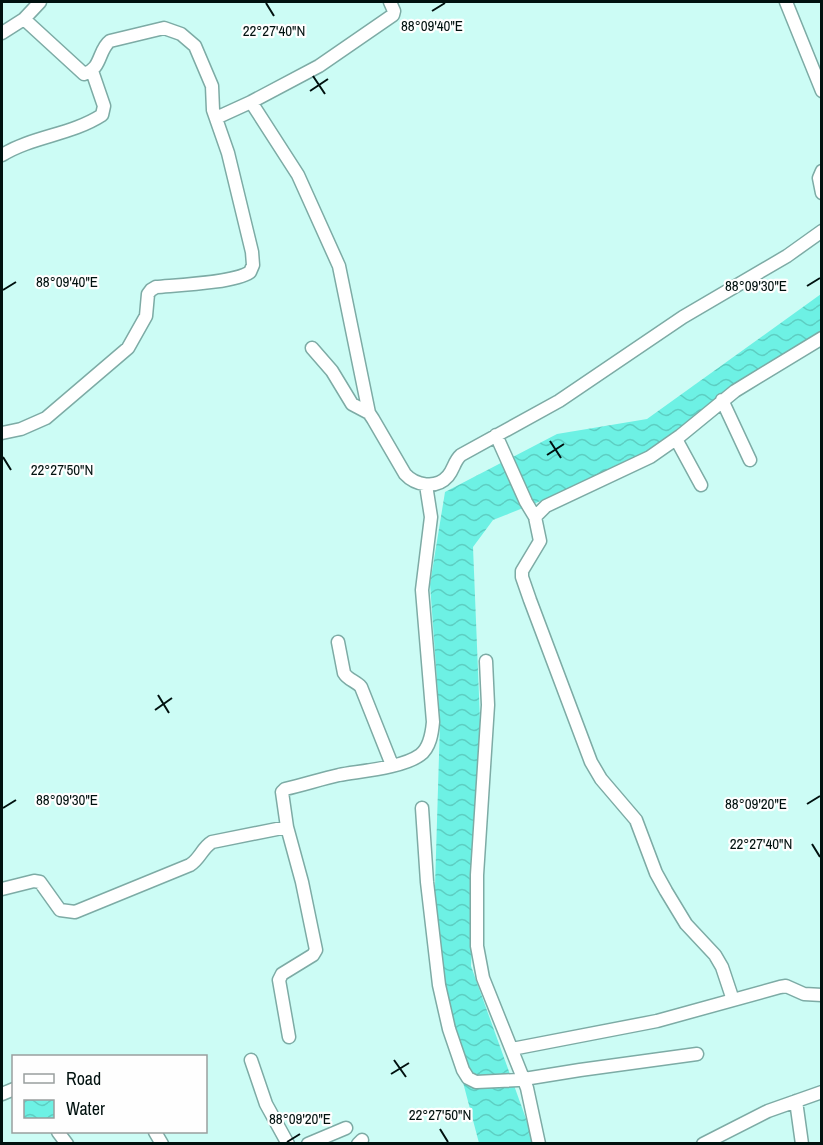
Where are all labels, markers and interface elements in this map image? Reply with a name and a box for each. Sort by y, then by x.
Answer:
text: 88°09'40"E [401,15,463,36]
text: 22°27'40"N [243,20,305,41]
text: 88°09'40"E [36,271,98,292]
text: 88°09'30"E [725,275,787,296]
text: 22°27'50"N [31,459,93,480]
text: 88°09'30"E [36,789,98,810]
text: 88°09'20"E [725,793,787,814]
text: 22°27'40"N [730,833,792,854]
legend [12,1055,207,1133]
text: Road [66,1066,101,1091]
text: Water [66,1096,105,1121]
text: 22°27'50"N [409,1104,471,1125]
text: 88°09'20"E [269,1108,331,1129]

